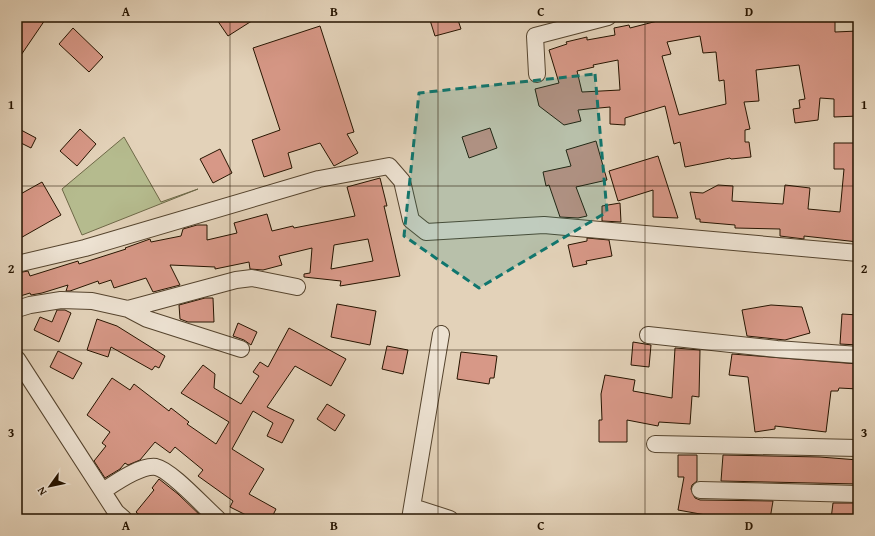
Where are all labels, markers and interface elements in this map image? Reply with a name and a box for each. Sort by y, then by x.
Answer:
text: A [122,2,131,21]
text: B [330,2,338,21]
text: C [537,2,545,21]
text: D [745,2,753,21]
text: 1 [8,95,14,114]
text: 1 [861,95,867,114]
text: 2 [8,259,15,278]
text: 2 [861,259,868,278]
text: 3 [8,423,14,442]
text: 3 [861,423,867,442]
north arrow [30,466,70,506]
text: N [33,483,50,499]
text: A [122,516,131,535]
text: B [330,516,338,535]
text: C [537,516,545,535]
text: D [745,516,753,535]

